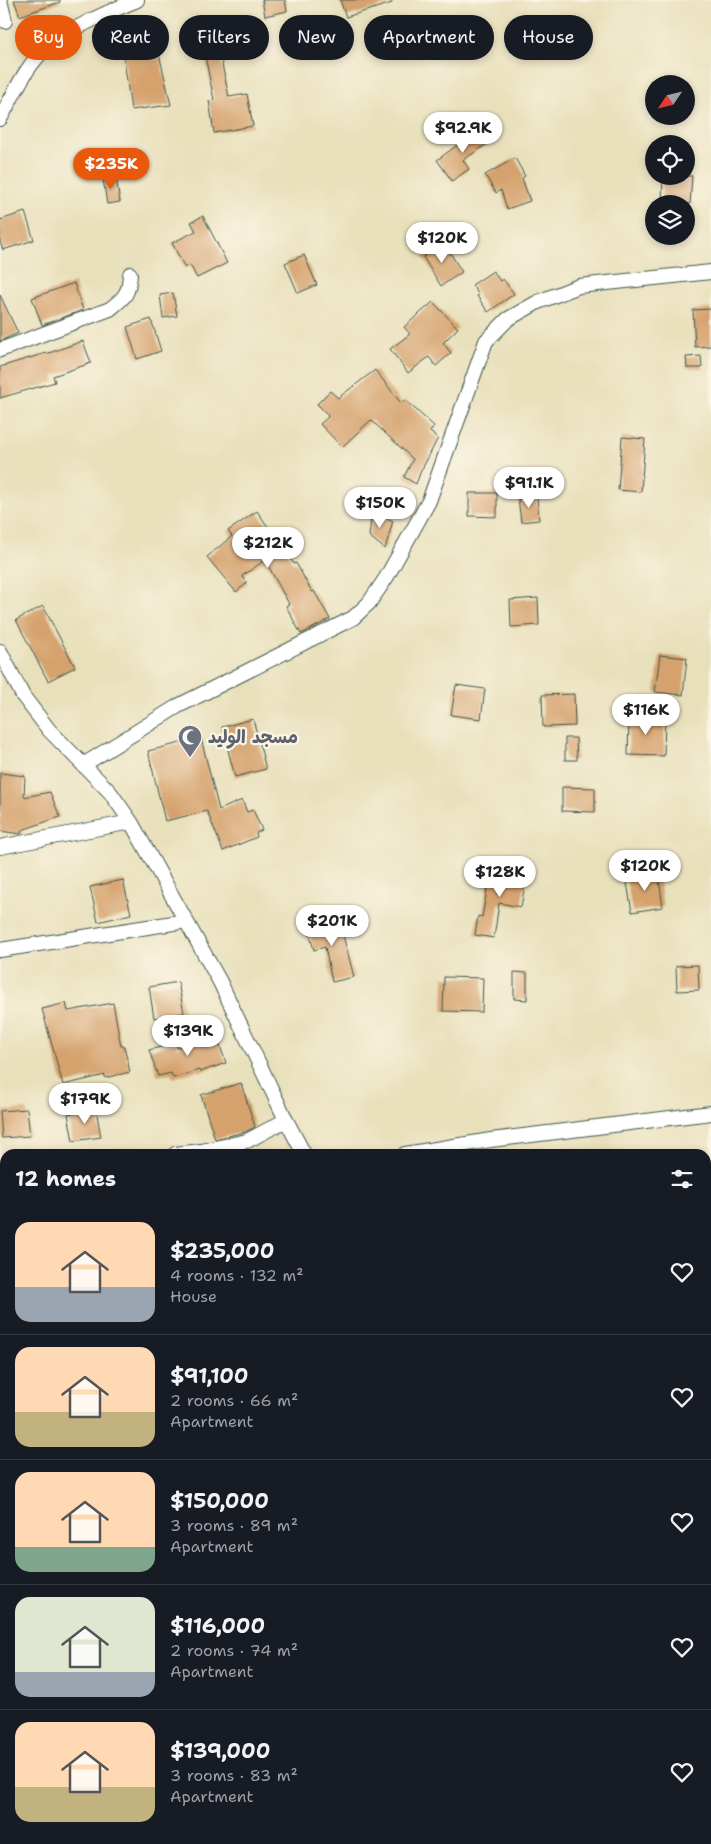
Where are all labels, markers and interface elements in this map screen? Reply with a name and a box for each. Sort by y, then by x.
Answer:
chip: Buy [15,15,82,60]
chip: Rent [92,15,169,60]
chip: Filters [179,15,269,60]
chip: New [279,15,354,60]
chip: Apartment [364,15,494,60]
chip: House [504,15,593,60]
north arrow [645,75,695,125]
map controls [645,75,695,245]
pin: $92.9K [422,112,504,154]
text: $92.9K [434,117,492,138]
button: locate [645,135,695,185]
pin: $235K [76,148,146,190]
text: $235K [84,153,138,174]
button: layers [645,195,695,245]
pin: $120K [407,222,477,264]
text: $120K [417,227,467,248]
pin: $91.1K [488,466,570,509]
text: $91.1K [504,472,554,493]
pin: $150K [345,486,415,529]
text: $150K [355,492,405,513]
pin: $212K [233,526,303,569]
text: $212K [243,532,293,553]
pin: $116K [611,694,681,736]
text: $116K [623,699,669,720]
mosque icon: مسجد الوليد [177,724,203,758]
place label: مسجد الوليد [208,725,298,749]
pin: $120K [610,850,680,892]
text: $120K [620,855,670,876]
pin: $128K [465,856,535,898]
text: $128K [475,861,525,882]
pin: $201K [297,904,367,947]
text: $201K [307,910,357,931]
pin: $139K [153,1014,223,1057]
text: $139K [163,1020,213,1041]
pin: $179K [50,1082,120,1125]
text: $179K [60,1088,110,1109]
text: 12 homes [15,1165,116,1193]
icon: filters [668,1165,696,1193]
text: $235,000 [170,1237,274,1265]
icon: home [55,1242,115,1302]
icon: heart [668,1258,696,1286]
text: 4 rooms · 132 m² [170,1265,304,1286]
text: House [170,1286,217,1307]
text: $91,100 [170,1362,249,1390]
icon: home [55,1367,115,1427]
icon: heart [668,1383,696,1411]
text: 2 rooms · 66 m² [170,1390,298,1411]
text: Apartment [170,1411,253,1432]
text: $150,000 [170,1487,269,1515]
icon: home [55,1492,115,1552]
icon: heart [668,1508,696,1536]
text: 3 rooms · 89 m² [170,1515,298,1536]
text: Apartment [170,1536,253,1557]
text: $116,000 [170,1612,265,1640]
icon: home [55,1617,115,1677]
icon: heart [668,1633,696,1661]
text: 2 rooms · 74 m² [170,1640,298,1661]
text: Apartment [170,1661,253,1682]
text: $139,000 [170,1737,270,1765]
icon: home [55,1742,115,1802]
icon: heart [668,1758,696,1786]
text: 3 rooms · 83 m² [170,1765,298,1786]
text: Apartment [170,1786,253,1807]

